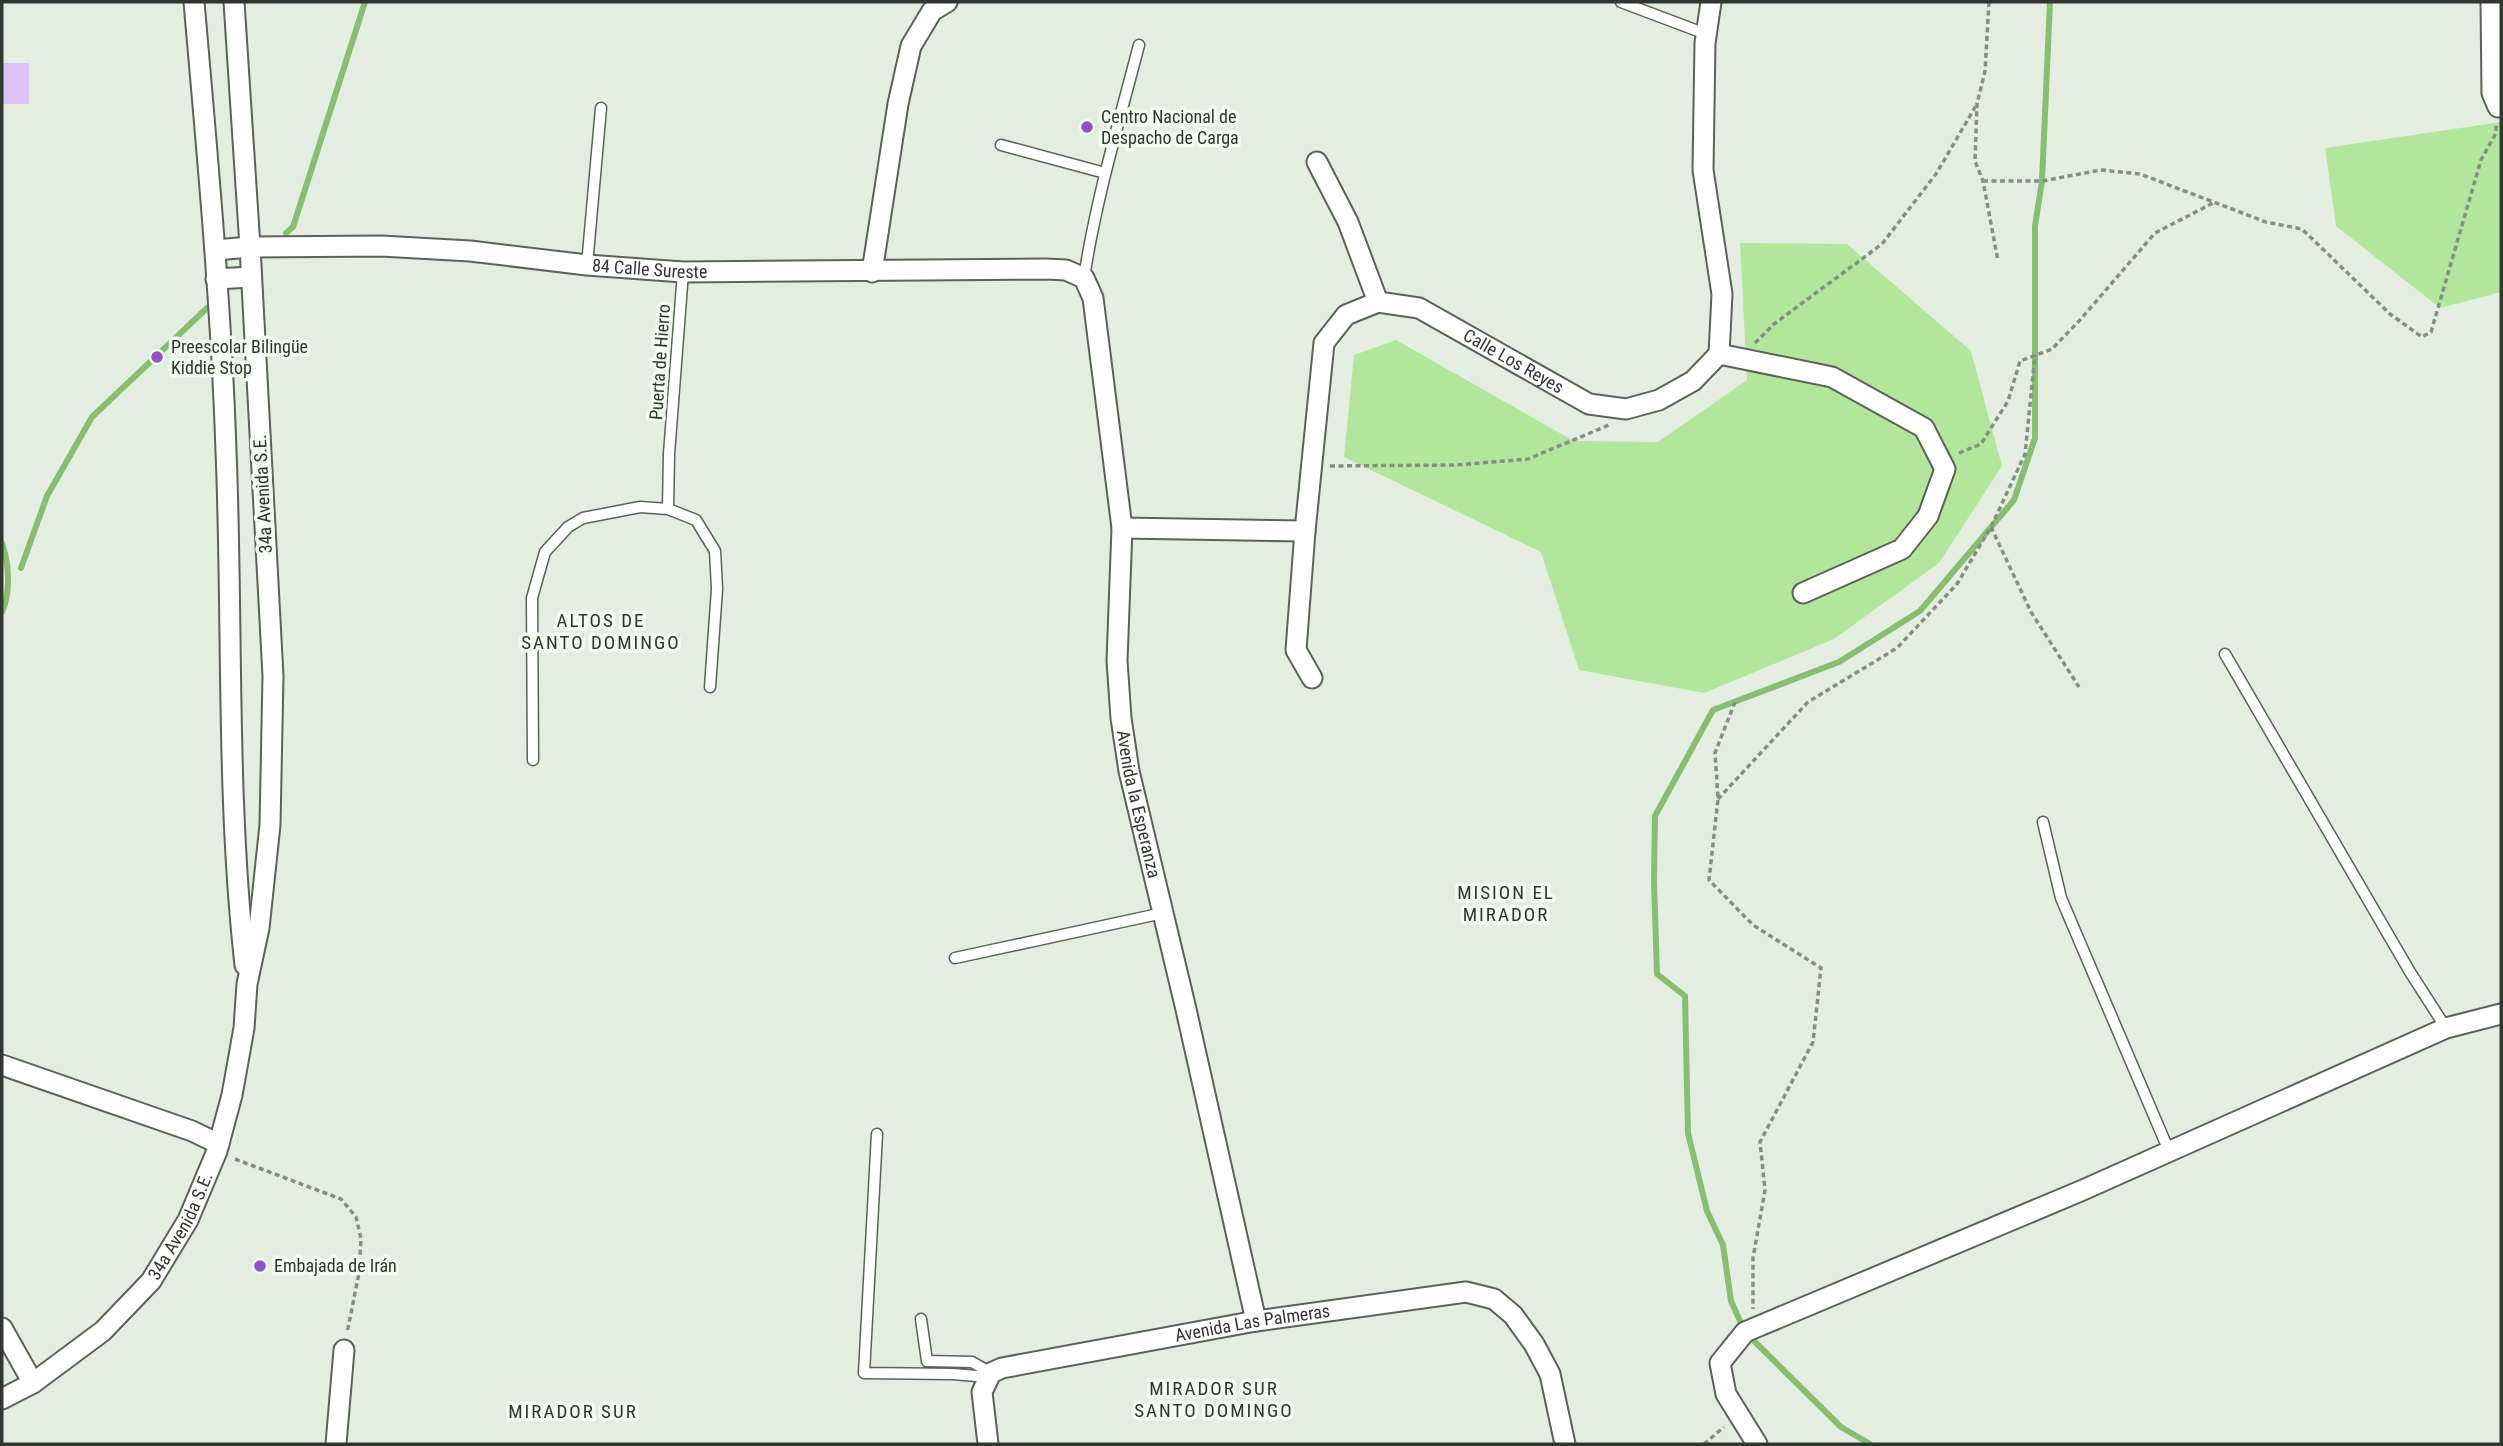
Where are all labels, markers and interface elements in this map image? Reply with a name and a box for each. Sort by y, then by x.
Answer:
place label: Centro Nacional de Despacho de Carga [1101,106,1239,148]
marker: Centro Nacional de Despacho de Carga [1079,119,1095,135]
street label: 84 Calle Sureste [591,254,707,282]
street label: Puerta de Hierro [645,303,674,421]
street label: Calle Los Reyes [1460,324,1567,397]
place label: Preescolar Bilingüe Kiddie Stop [171,336,308,378]
marker: Preescolar Bilingüe Kiddie Stop [149,349,165,365]
street label: 34a Avenida S.E. [249,434,276,554]
district label: ALTOS DE SANTO DOMINGO [521,609,681,654]
street label: Avenida la Esperanza [1113,729,1165,880]
district label: MISION EL MIRADOR [1457,881,1555,926]
street label: 34a Avenida S.E. [143,1169,217,1283]
place label: Embajada de Irán [274,1255,397,1276]
marker: Embajada de Irán [252,1258,268,1274]
street label: Avenida Las Palmeras [1173,1300,1331,1346]
district label: MIRADOR SUR SANTO DOMINGO [1134,1377,1294,1422]
district label: MIRADOR SUR [508,1400,638,1423]

